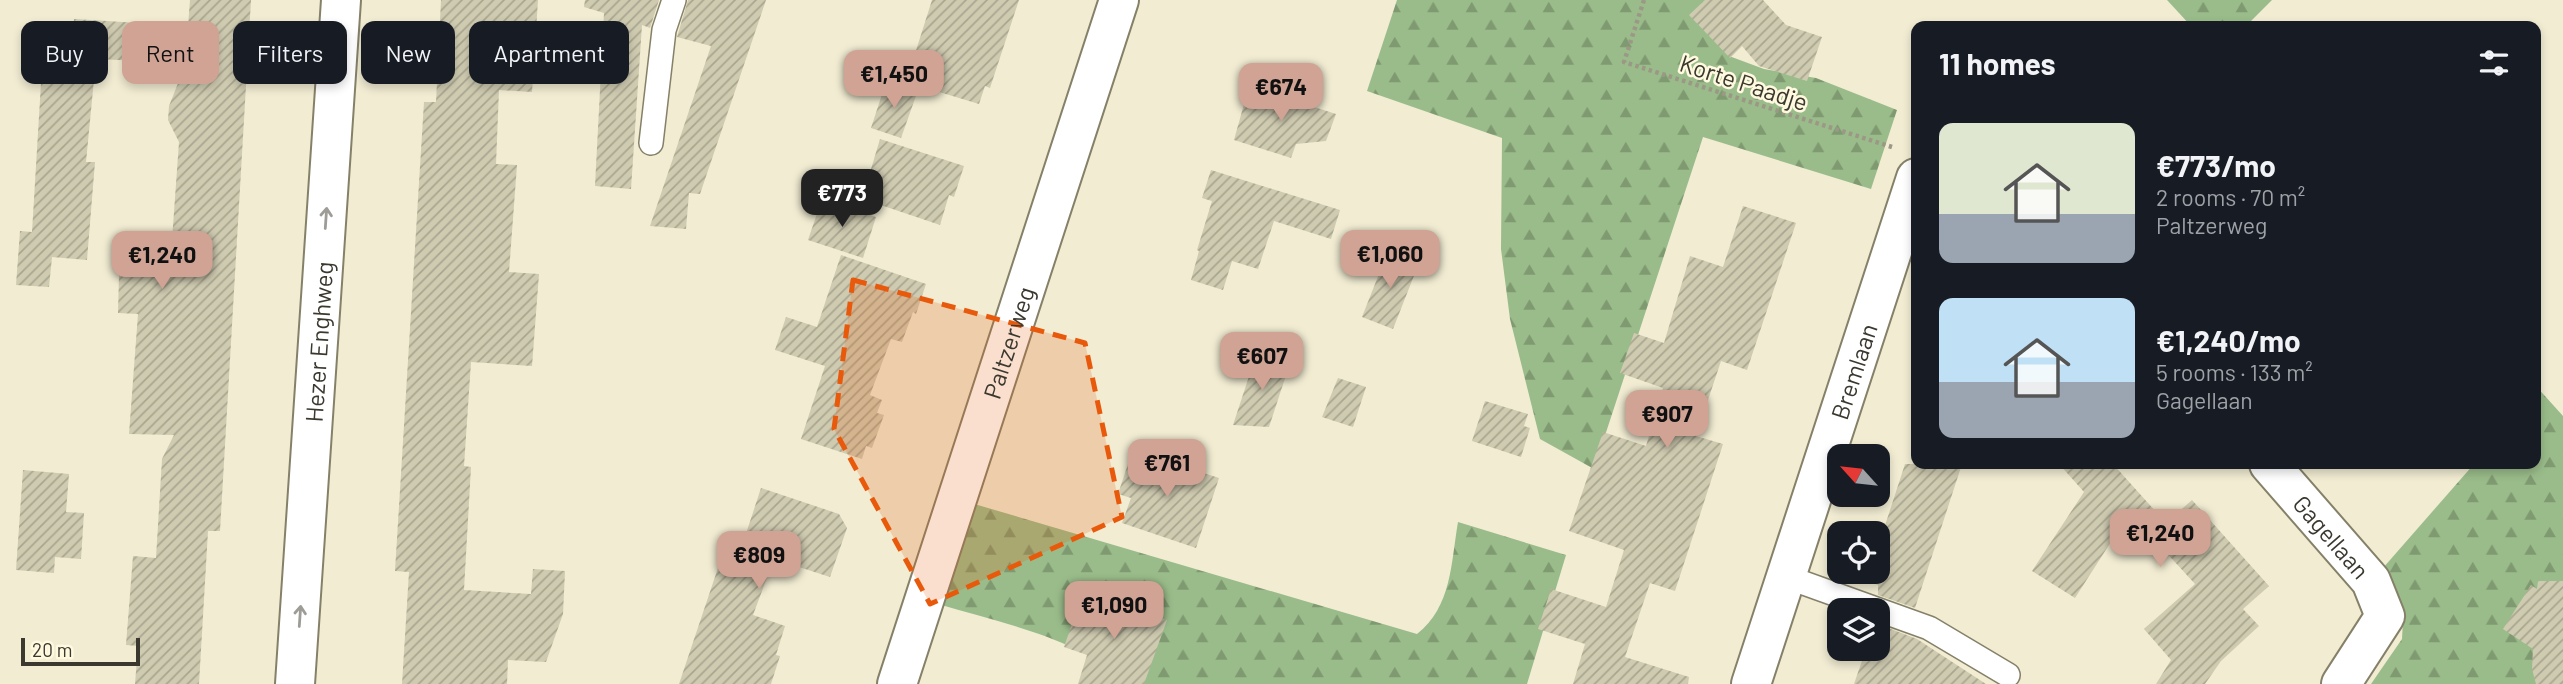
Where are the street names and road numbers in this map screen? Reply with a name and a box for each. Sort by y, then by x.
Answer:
street label: Korte Paadje [1676,48,1812,116]
street label: Hezer Enghweg [298,260,338,423]
street label: Paltzerweg [976,283,1040,402]
street label: Bremlaan [1824,319,1882,423]
street label: Gagellaan [2288,489,2376,584]

